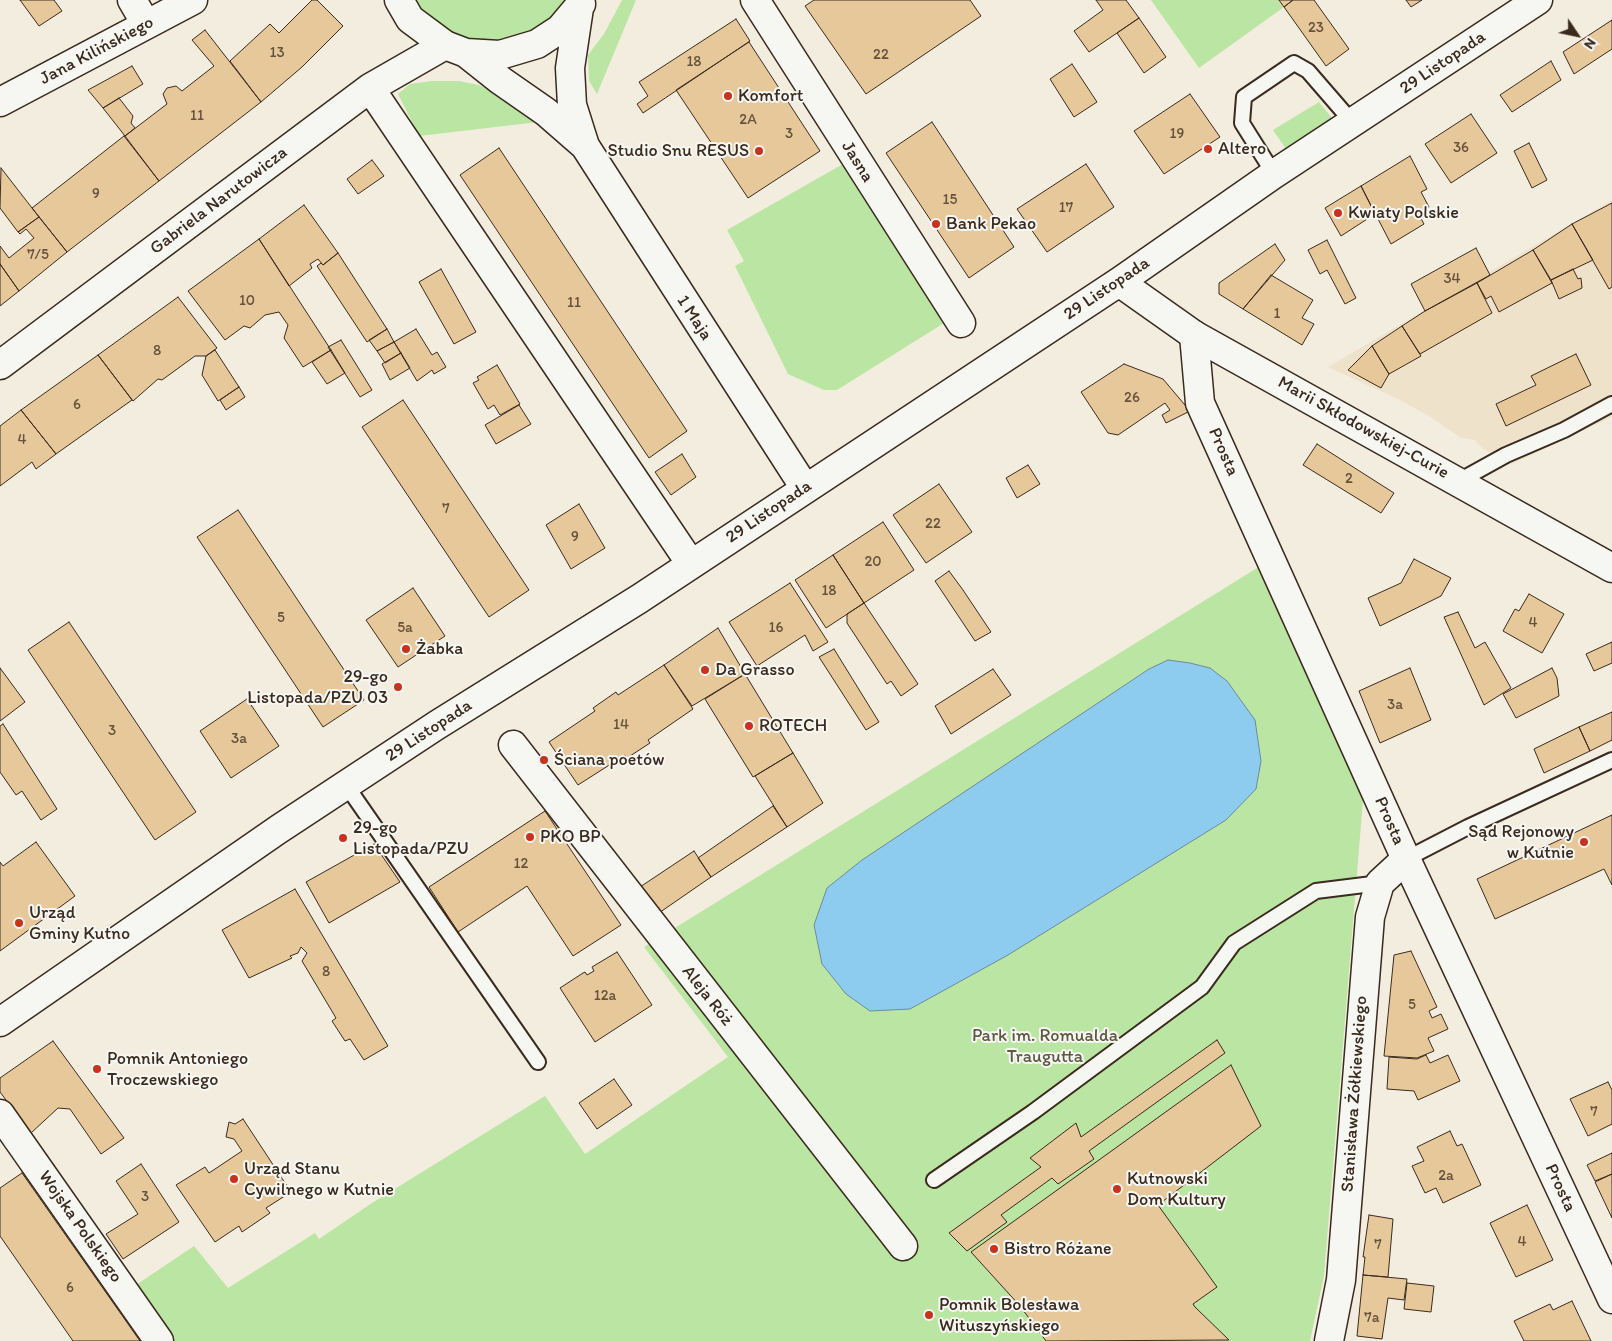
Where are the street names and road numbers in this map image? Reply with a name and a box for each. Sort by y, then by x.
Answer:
street label: Jana Kilińskiego [36,12,158,90]
street label: 29 Listopada [1396,26,1490,100]
street label: Jasna [836,138,878,186]
street label: Gabriela Narutowicza [146,142,292,260]
street label: 29 Listopada [1060,252,1154,326]
street label: 1 Maja [672,291,716,345]
street label: Marii Skłodowskiej-Curie [1274,372,1452,484]
street label: Prosta [1203,425,1243,479]
street label: 29 Listopada [722,475,816,549]
street label: 29 Listopada [382,695,476,767]
street label: Prosta [1369,794,1409,848]
street label: Aleja Róż [677,961,737,1031]
street label: Stanisława Żółkiewskiego [1337,995,1373,1193]
street label: Prosta [1540,1161,1580,1215]
street label: Wojska Polskiego [33,1167,127,1287]

